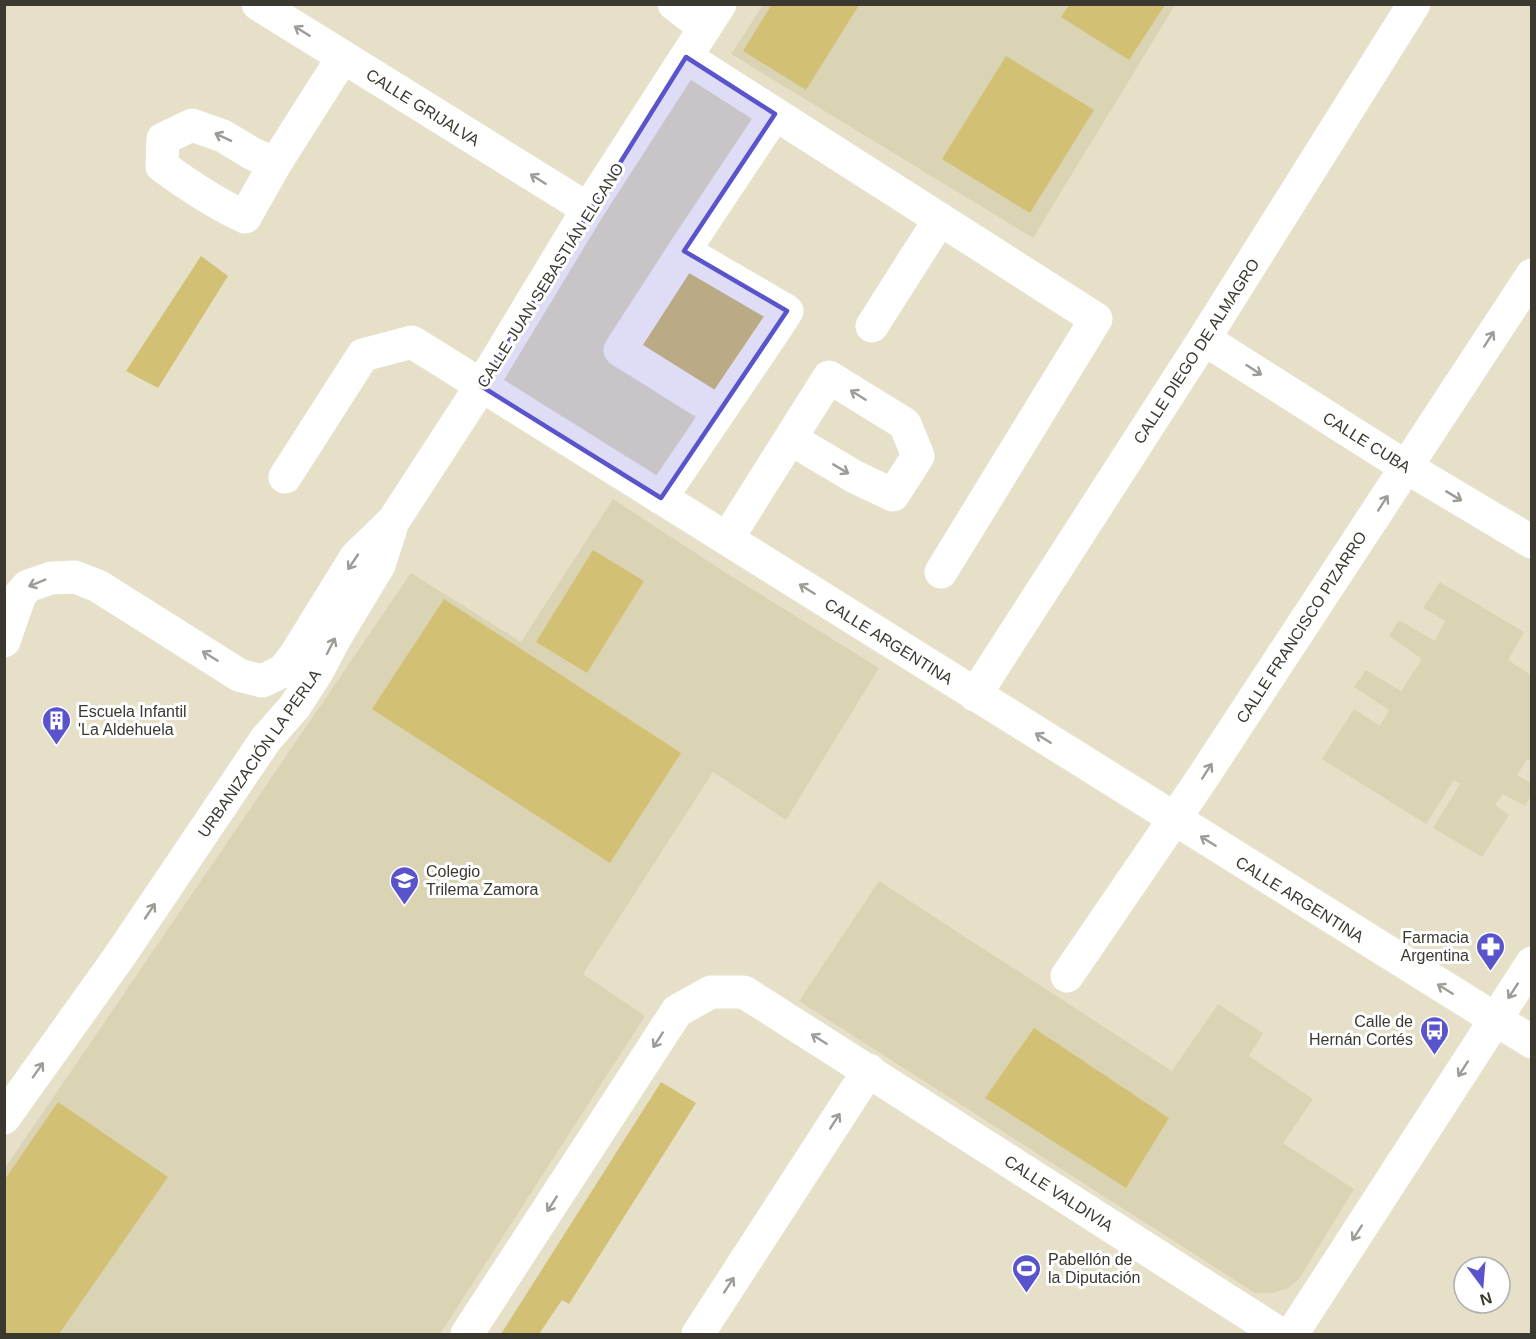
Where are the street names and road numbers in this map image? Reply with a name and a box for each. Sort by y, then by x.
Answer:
street label: CALLE GRIJALVA [363,66,483,149]
street label: CALLE JUAN SEBASTIÁN ELCANO [473,159,627,391]
street label: CALLE DIEGO DE ALMAGRO [1130,256,1263,447]
street label: CALLE CUBA [1320,409,1414,476]
street label: CALLE FRANCISCO PIZARRO [1233,528,1370,726]
street label: CALLE ARGENTINA [822,595,956,688]
street label: URBANIZACIÓN LA PERLA [194,665,324,840]
street label: CALLE ARGENTINA [1233,853,1367,946]
street label: CALLE VALDIVIA [1001,1152,1116,1235]

